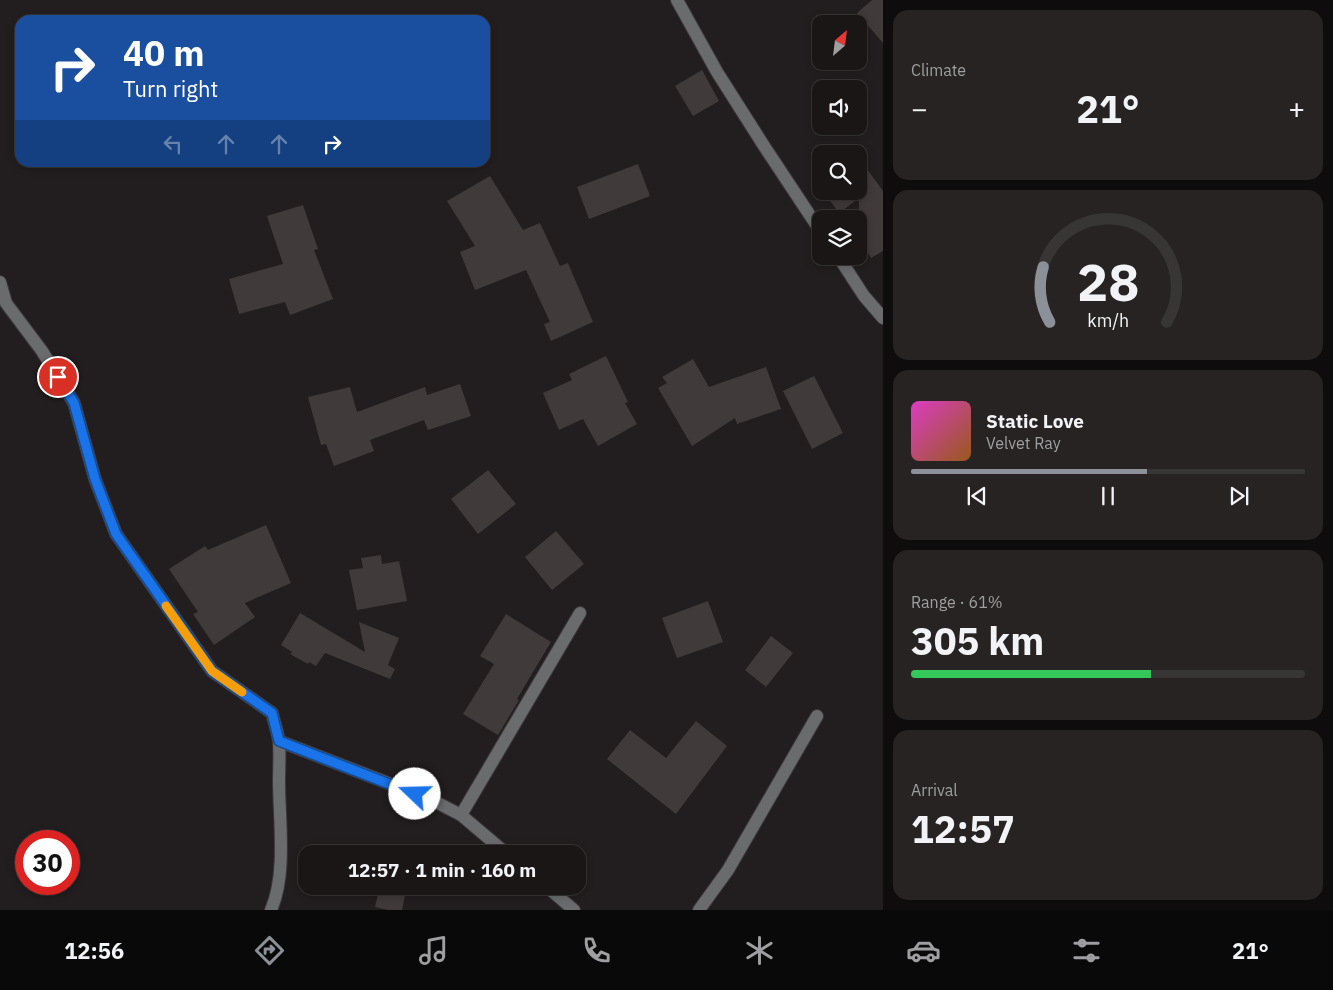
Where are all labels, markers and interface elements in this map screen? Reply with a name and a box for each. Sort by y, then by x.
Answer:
north arrow [812,15,868,70]
map controls [812,15,867,265]
text: 40 m [123,30,205,76]
icon: right [40,35,105,100]
text: Climate [911,60,966,80]
text: Turn right [123,74,218,103]
button: sound [812,80,867,135]
text: 21° [1076,84,1140,133]
text: − [911,90,928,127]
text: + [1288,90,1305,127]
icon: left [159,130,187,158]
icon: ahead [212,130,240,158]
icon: ahead [265,130,293,158]
icon: right [318,130,346,158]
button: search [812,145,867,200]
button: layers [812,210,867,265]
text: 28 [1077,248,1139,315]
text: km/h [1087,309,1129,332]
pin [37,356,79,398]
icon: arrive [44,363,72,391]
text: Static Love [986,409,1084,433]
text: Velvet Ray [986,433,1061,453]
icon: previous [963,482,991,510]
icon: pause [1094,482,1122,510]
icon: next [1225,482,1253,510]
text: Range · 61% [911,592,1003,612]
text: 305 km [911,616,1044,665]
position arrow [388,767,440,819]
text: Arrival [911,780,958,800]
text: 12:57 [911,804,1015,853]
speed limit sign: 30 [15,830,80,895]
text: 12:57 · 1 min · 160 m [348,858,536,882]
icon: directions [252,933,287,968]
icon: music [416,933,451,968]
icon: phone [579,933,614,968]
icon: climate [742,933,777,968]
icon: car [906,933,941,968]
icon: filters [1069,933,1104,968]
text: 12:56 [64,936,124,965]
text: 21° [1232,936,1269,965]

